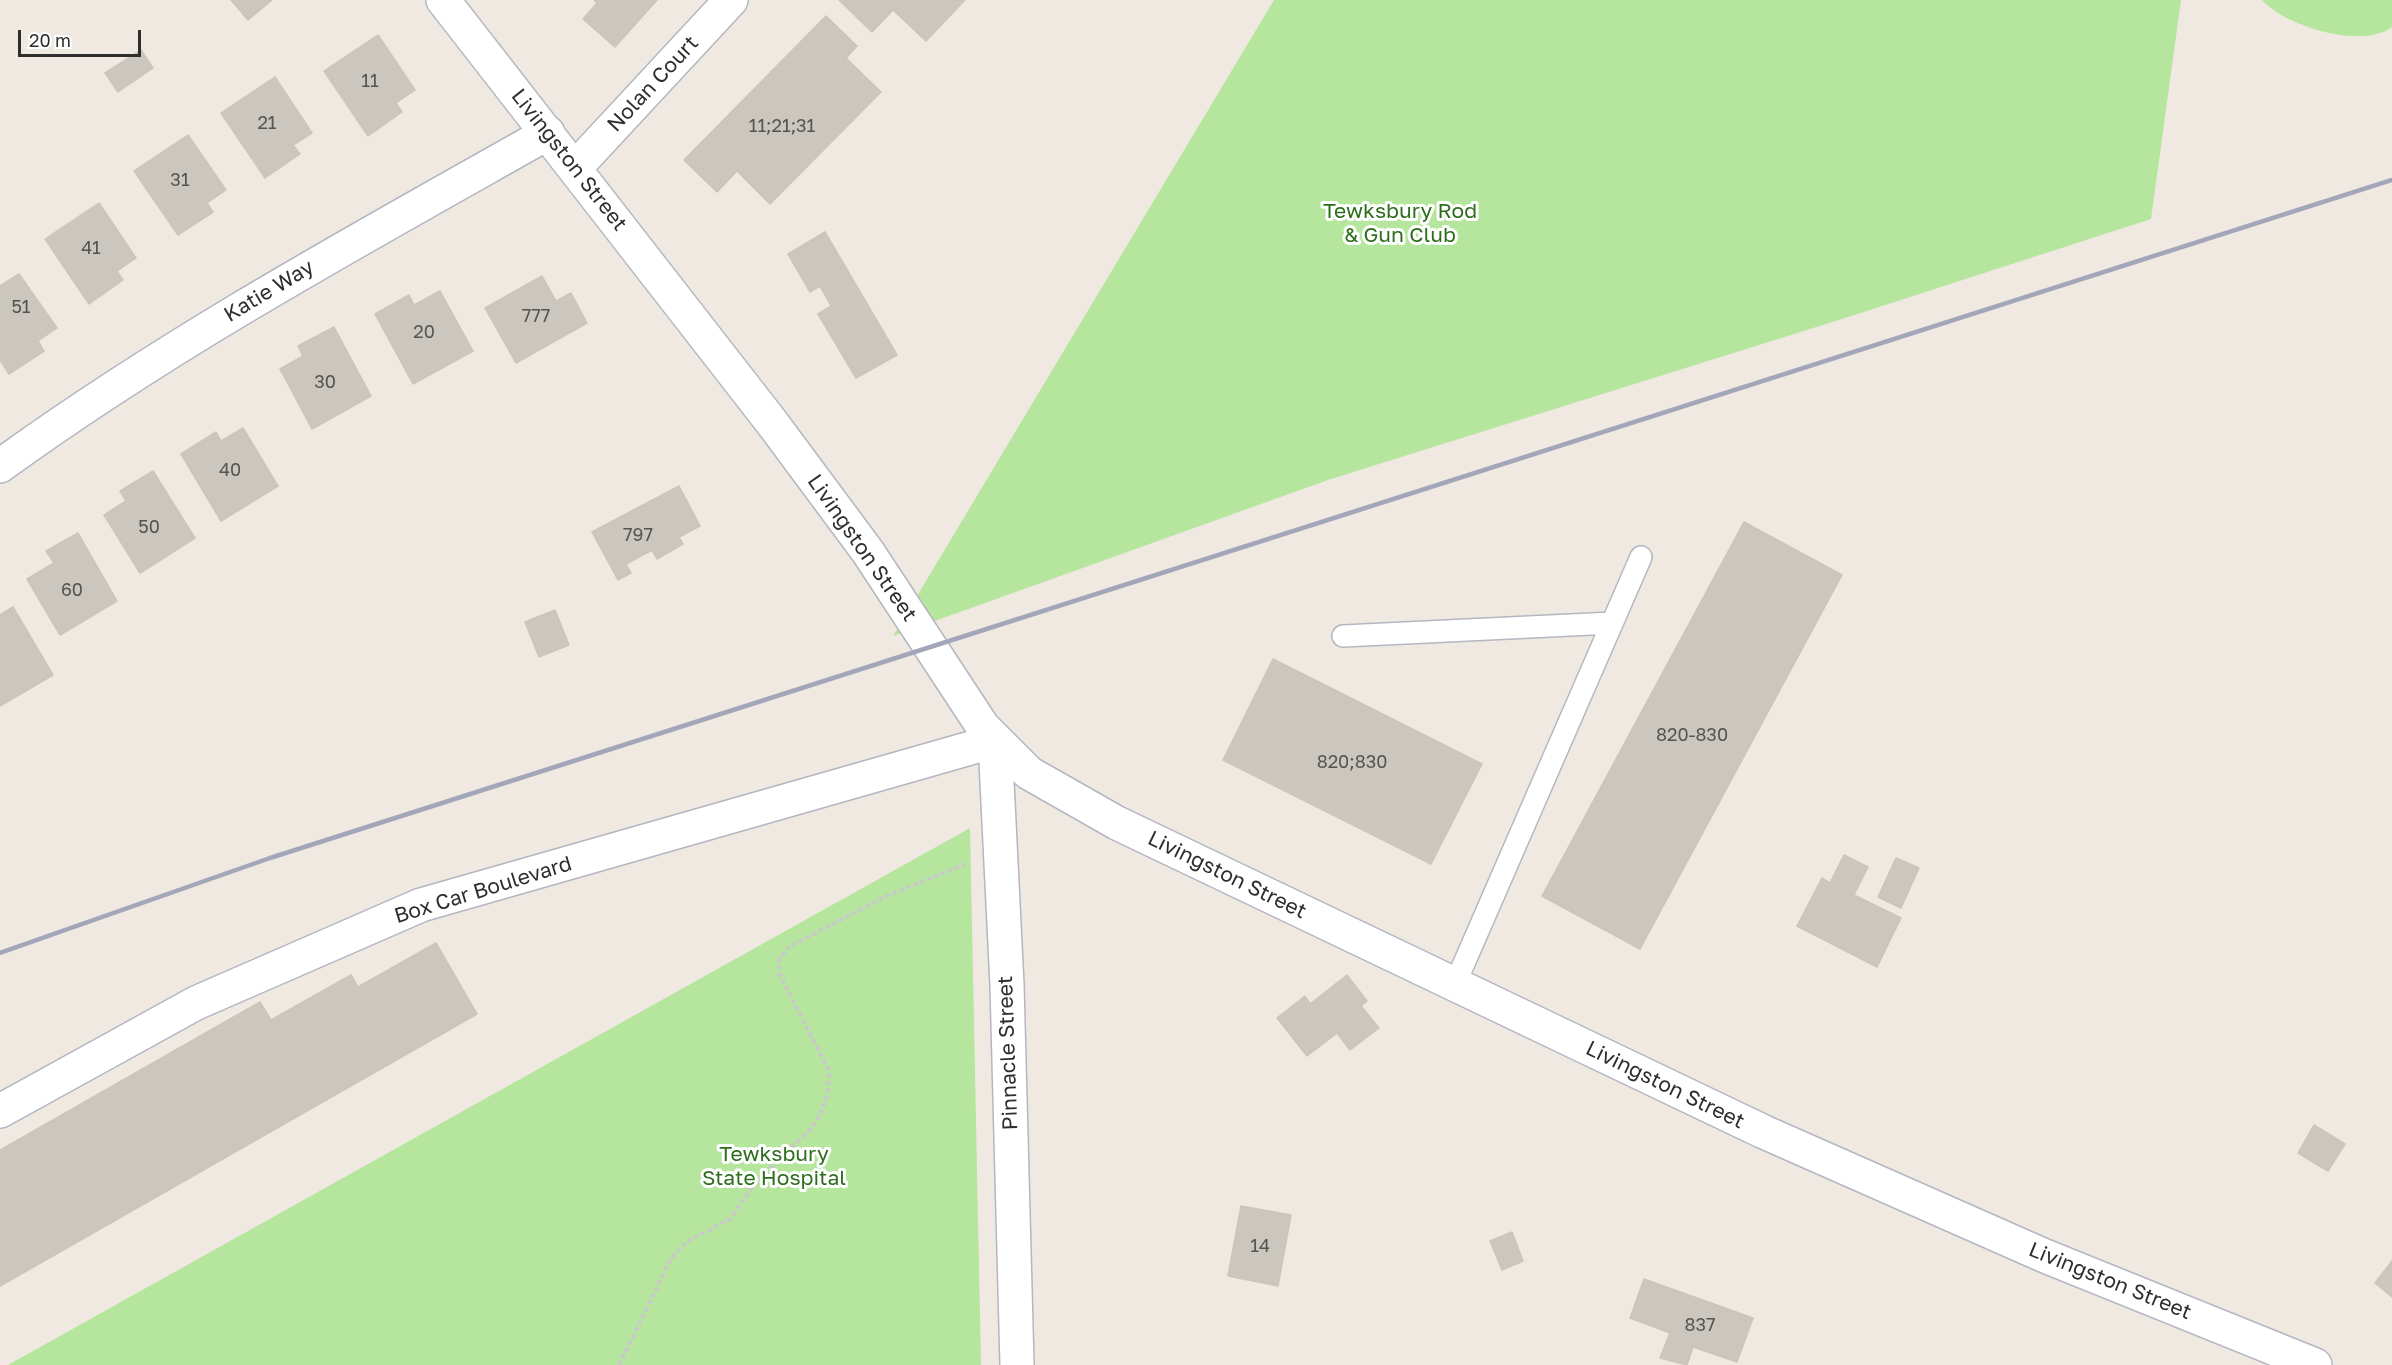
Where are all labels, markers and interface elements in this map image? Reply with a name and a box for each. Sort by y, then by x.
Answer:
scale bar [21,18,144,56]
text: 20 m [29,29,71,51]
street label: Nolan Court [602,31,704,137]
house number: 11 [361,70,379,92]
street label: Livingston Street [506,84,632,236]
house number: 21 [257,112,277,134]
house number: 11;21;31 [749,115,815,137]
house number: 31 [170,169,190,191]
park label: Tewksbury Rod & Gun Club [1323,198,1477,248]
house number: 41 [81,237,101,259]
street label: Katie Way [220,254,318,328]
house number: 51 [11,296,31,318]
house number: 777 [522,305,550,327]
house number: 20 [413,321,435,343]
house number: 30 [314,371,336,393]
house number: 40 [219,459,241,481]
street label: Livingston Street [802,470,922,626]
house number: 50 [138,516,160,538]
house number: 797 [623,524,653,546]
house number: 60 [61,579,83,601]
house number: 820-830 [1656,724,1728,746]
house number: 820;830 [1317,751,1387,773]
street label: Livingston Street [1144,826,1310,924]
street label: Box Car Boulevard [391,851,575,929]
street label: Pinnacle Street [993,975,1023,1131]
street label: Livingston Street [1582,1036,1748,1134]
park label: Tewksbury State Hospital [702,1141,846,1191]
house number: 14 [1250,1235,1270,1257]
street label: Livingston Street [2025,1237,2195,1325]
house number: 837 [1684,1314,1716,1336]

